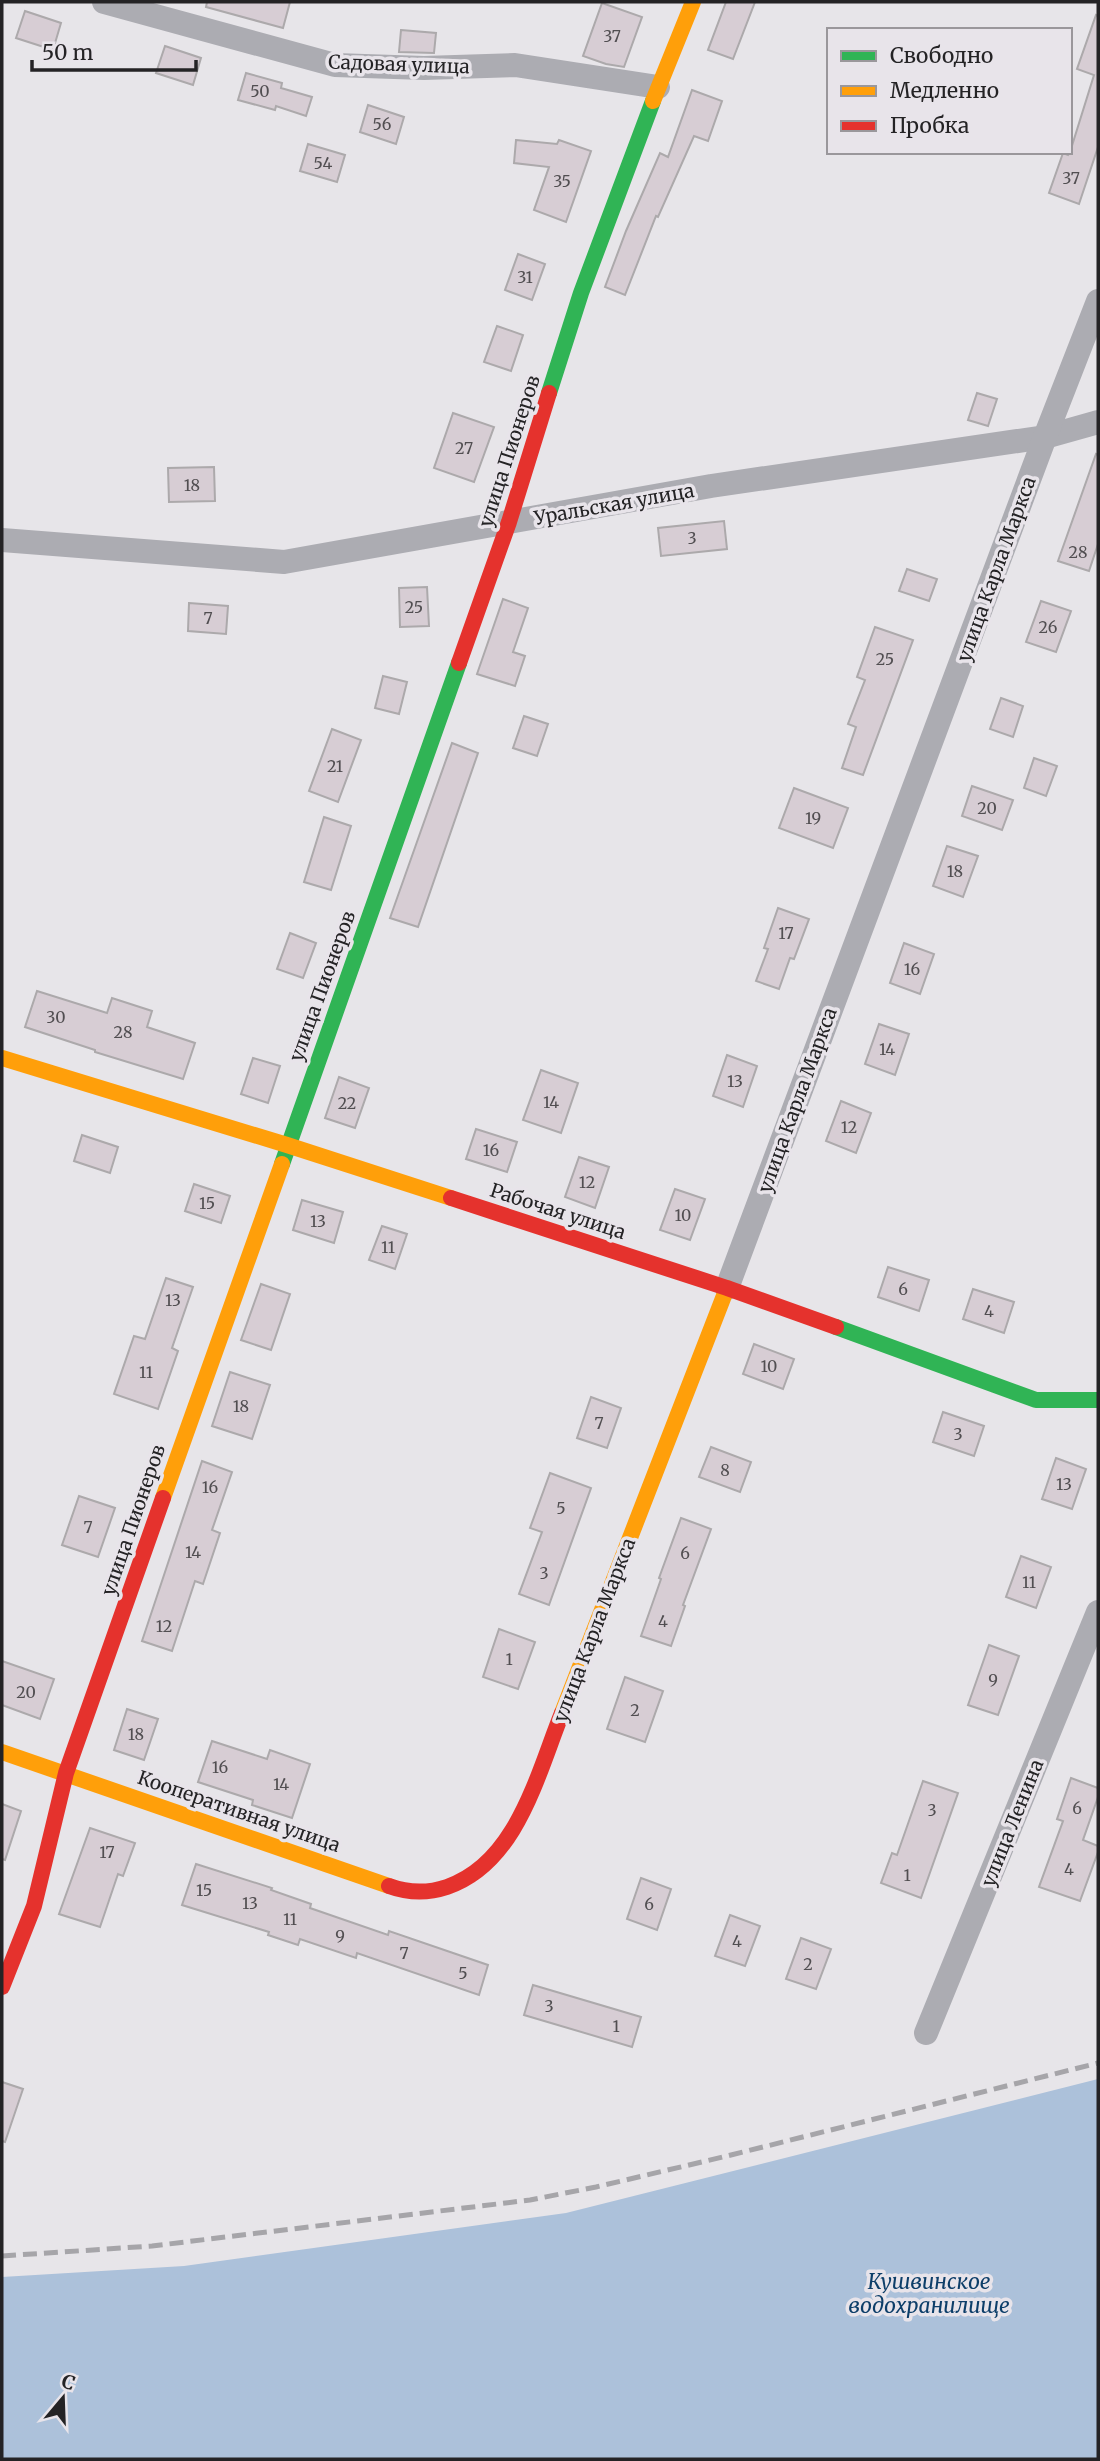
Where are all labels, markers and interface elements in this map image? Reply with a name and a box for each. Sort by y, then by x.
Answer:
house number: 37 [603,26,621,46]
scale bar [32,28,196,72]
legend [827,28,1072,154]
text: 50 m [42,39,93,66]
text: Свободно [890,42,993,69]
street label: Садовая улица [328,50,470,78]
text: Медленно [890,77,999,104]
house number: 50 [250,81,270,101]
text: Пробка [890,112,969,139]
house number: 56 [373,114,392,134]
house number: 54 [314,153,333,173]
house number: 37 [1062,168,1080,188]
house number: 35 [553,171,571,191]
house number: 31 [517,267,533,287]
street label: улица Пионеров [473,372,545,530]
house number: 27 [455,438,473,458]
street label: улица Карла Маркса [951,473,1041,665]
house number: 18 [184,475,200,495]
street label: Уральская улица [531,478,696,530]
house number: 3 [687,528,697,548]
house number: 28 [1069,542,1087,562]
house number: 25 [405,597,423,617]
house number: 7 [203,608,213,628]
house number: 26 [1039,617,1058,637]
house number: 25 [876,649,894,669]
house number: 21 [327,756,343,776]
house number: 20 [977,798,997,818]
house number: 19 [805,808,821,828]
house number: 18 [947,861,963,881]
street label: улица Пионеров [284,908,360,1064]
house number: 17 [778,923,794,943]
house number: 16 [904,959,920,979]
street label: улица Карла Маркса [752,1004,842,1196]
house number: 30 [46,1007,66,1027]
house number: 28 [114,1022,132,1042]
house number: 14 [879,1039,895,1059]
house number: 13 [727,1071,743,1091]
house number: 14 [543,1092,559,1112]
house number: 22 [338,1093,356,1113]
house number: 12 [841,1117,857,1137]
house number: 16 [483,1140,499,1160]
house number: 12 [579,1172,595,1192]
street label: Рабочая улица [487,1178,629,1244]
house number: 15 [199,1193,215,1213]
house number: 10 [675,1205,691,1225]
house number: 13 [310,1211,326,1231]
house number: 11 [381,1237,395,1257]
house number: 6 [898,1279,908,1299]
house number: 13 [165,1290,181,1310]
house number: 4 [984,1301,994,1321]
house number: 10 [761,1356,777,1376]
house number: 11 [139,1362,153,1382]
house number: 18 [233,1396,249,1416]
house number: 7 [594,1413,604,1433]
house number: 3 [953,1424,963,1444]
street label: улица Пионеров [96,1441,170,1599]
house number: 8 [720,1460,730,1480]
house number: 13 [1056,1474,1072,1494]
house number: 16 [202,1477,218,1497]
house number: 5 [556,1498,566,1518]
house number: 7 [83,1517,93,1537]
street label: улица Карла Маркса [548,1535,640,1725]
house number: 14 [185,1542,201,1562]
house number: 6 [680,1543,690,1563]
house number: 3 [539,1563,549,1583]
house number: 11 [1022,1572,1036,1592]
house number: 4 [658,1611,668,1631]
house number: 12 [156,1616,172,1636]
house number: 1 [505,1649,513,1669]
house number: 9 [988,1670,998,1690]
house number: 20 [16,1682,36,1702]
house number: 2 [630,1700,640,1720]
house number: 18 [128,1724,144,1744]
street label: улица Ленина [976,1756,1048,1890]
house number: 16 [212,1757,228,1777]
street label: Кооперативная улица [135,1765,343,1857]
house number: 14 [273,1774,289,1794]
house number: 6 [1072,1798,1082,1818]
house number: 3 [927,1800,937,1820]
house number: 17 [99,1842,115,1862]
house number: 4 [1064,1859,1074,1879]
house number: 1 [903,1865,911,1885]
house number: 15 [196,1880,212,1900]
house number: 13 [242,1893,258,1913]
house number: 6 [644,1894,654,1914]
house number: 11 [283,1909,297,1929]
house number: 9 [335,1926,345,1946]
house number: 4 [732,1931,742,1951]
house number: 7 [399,1943,409,1963]
house number: 2 [803,1954,813,1974]
house number: 5 [458,1963,468,1983]
house number: 3 [544,1996,554,2016]
house number: 1 [612,2016,620,2036]
water label: Кушвинское водохранилище [848,2268,1010,2319]
north arrow [28,2363,98,2433]
text: С [59,2369,78,2395]

